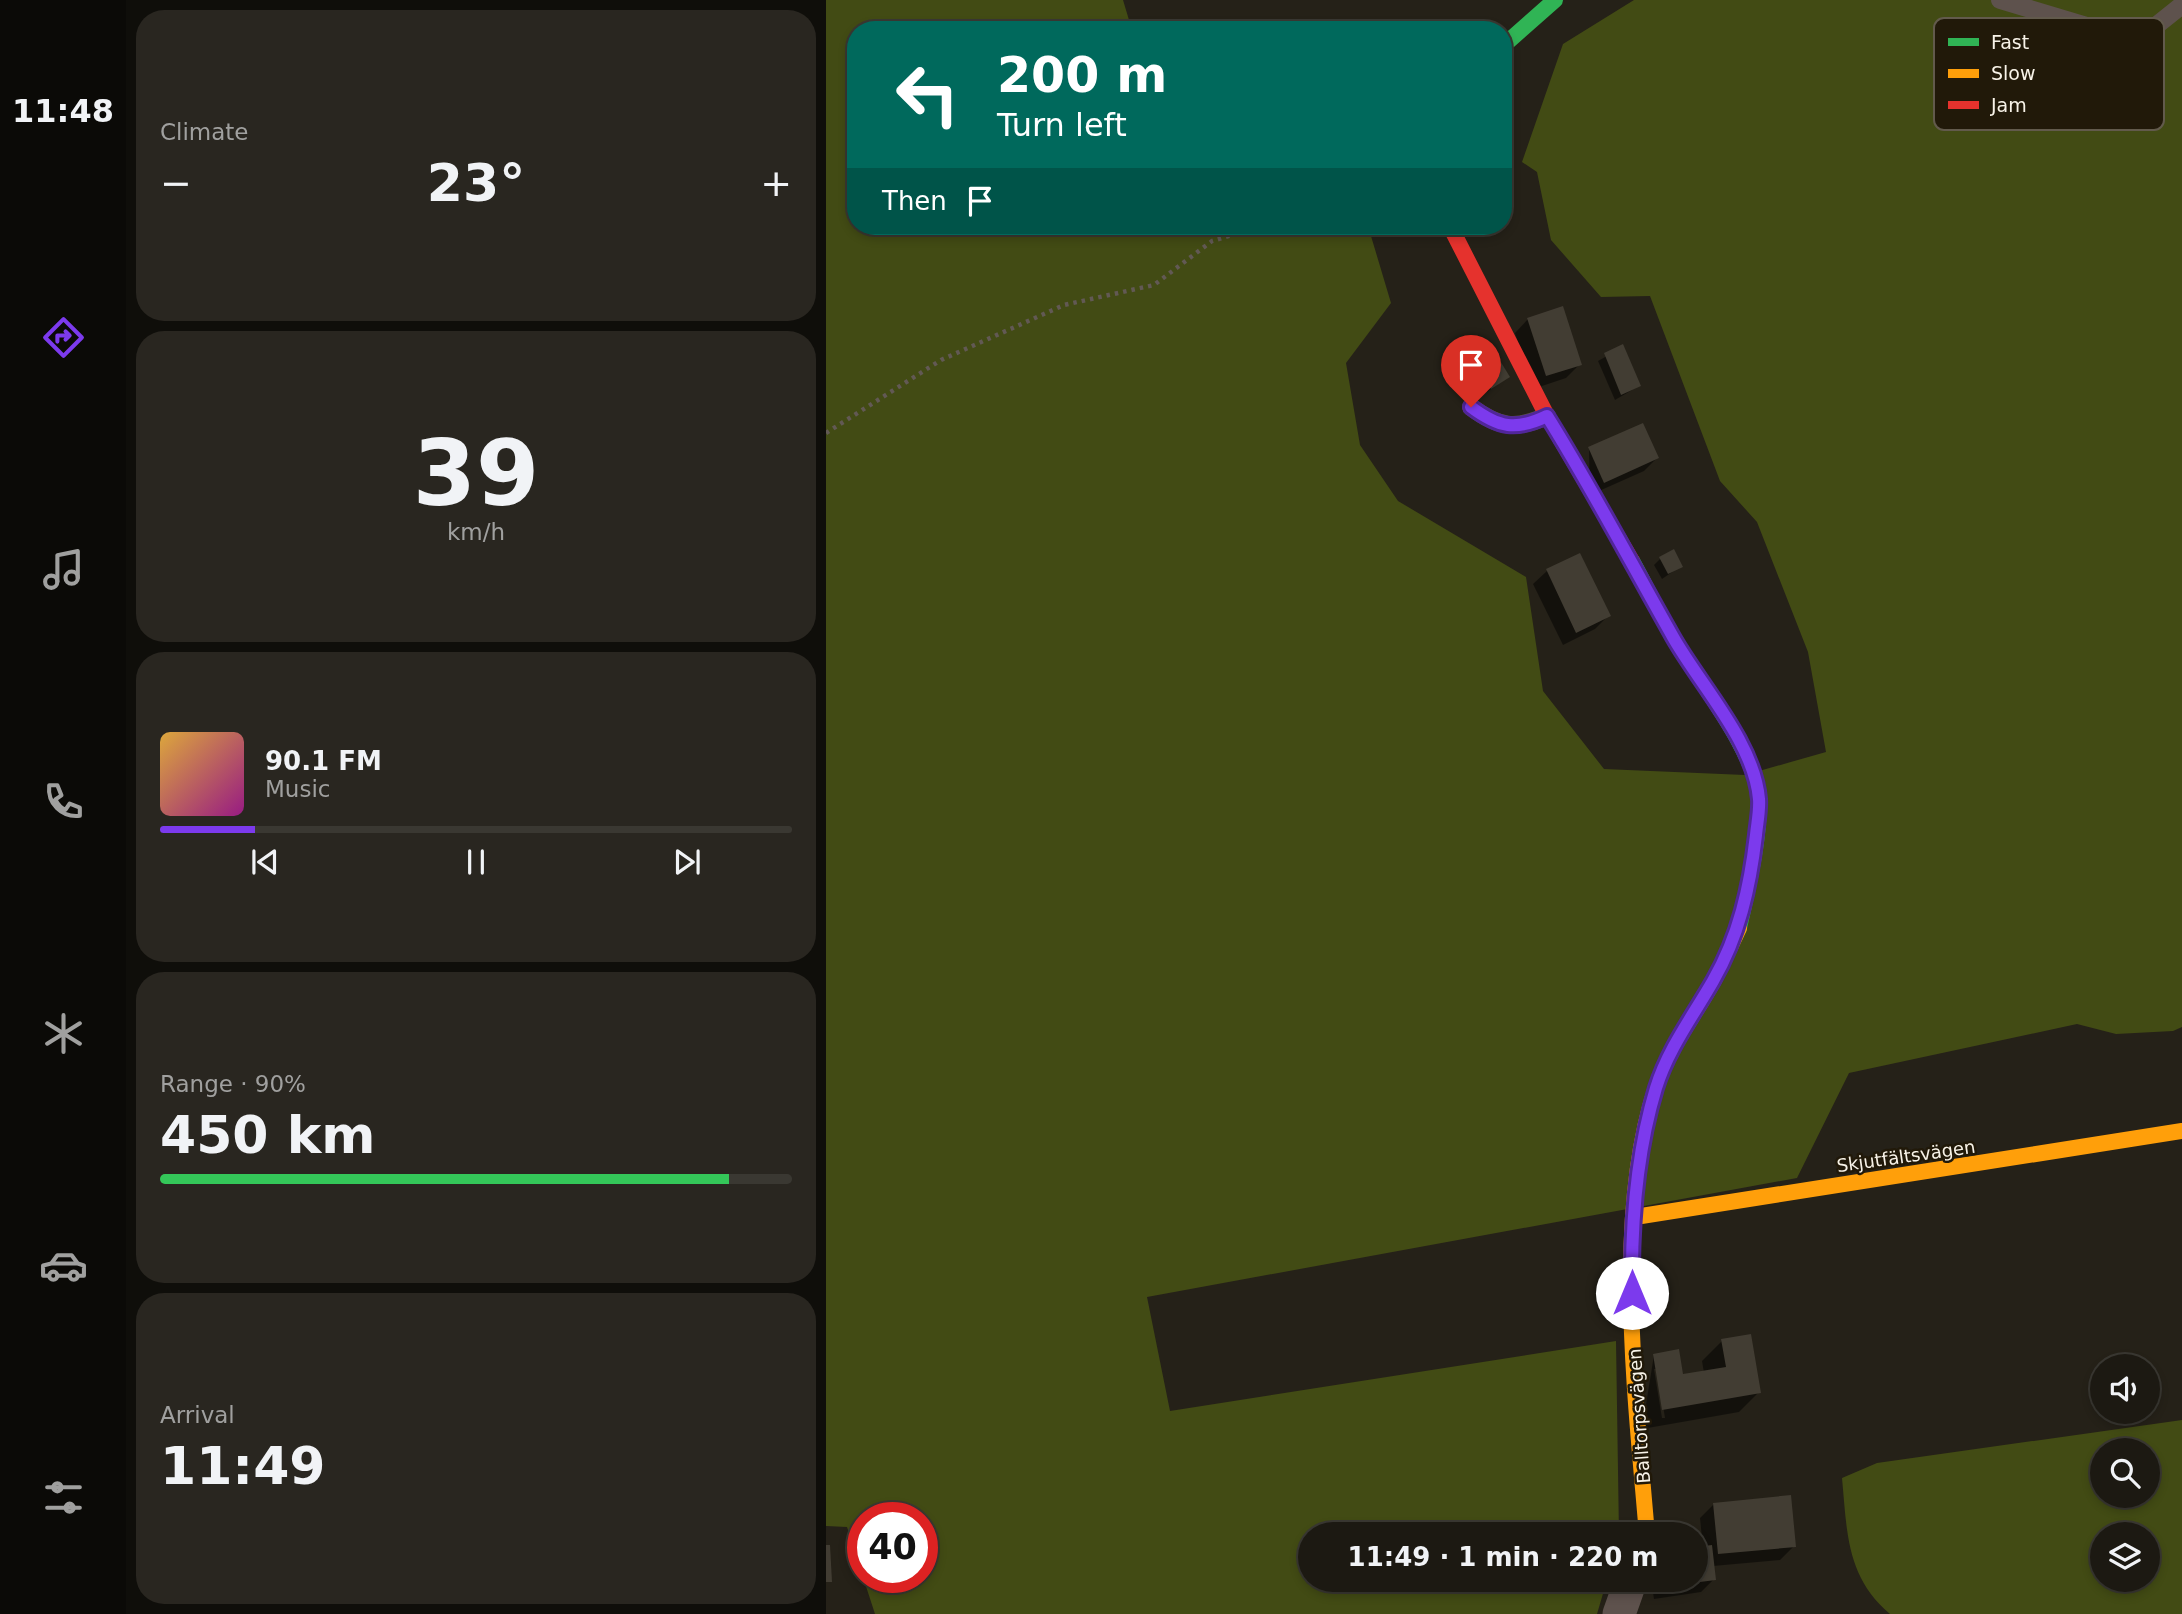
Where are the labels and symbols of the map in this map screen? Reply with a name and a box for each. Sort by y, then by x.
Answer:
legend [1934,18,2164,130]
text: Fast [1991,31,2029,53]
text: Slow [1991,62,2036,84]
text: Jam [1990,94,2027,116]
pin [1441,335,1501,407]
street label: Skjutfältsvägen [1835,1136,1977,1176]
position arrow [1595,1256,1669,1330]
street label: Balltorpsvägen [1624,1348,1654,1484]
speed limit sign: 40 [847,1502,938,1593]

